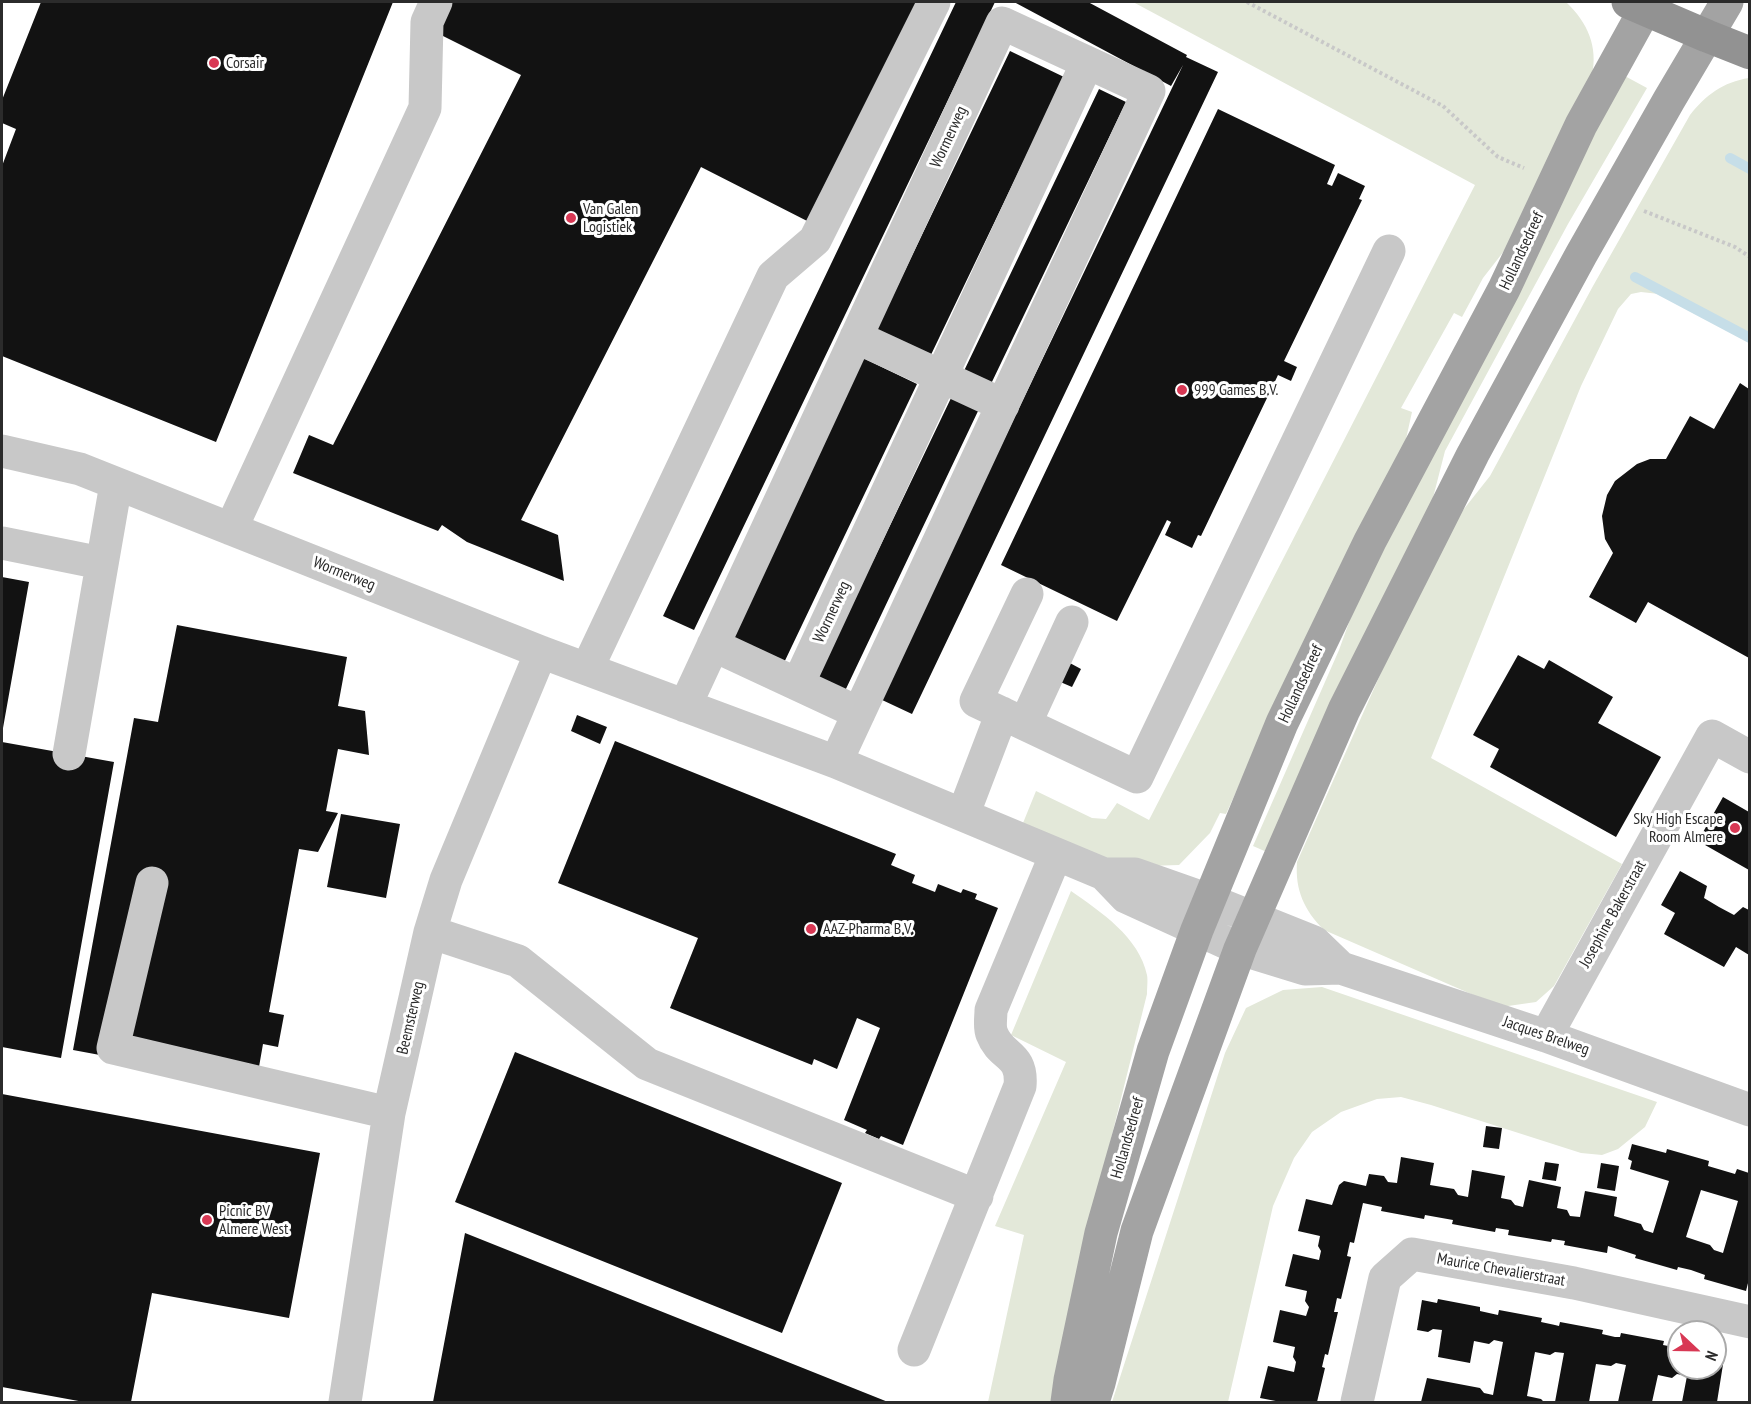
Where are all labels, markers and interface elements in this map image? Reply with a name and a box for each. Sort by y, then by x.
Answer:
place label: Corsair [226,53,264,73]
marker: Corsair [207,56,221,70]
street label: Wormerweg [926,103,972,171]
place label: Van Galen Logistiek [583,199,638,237]
street label: Hollandsedreef [1496,209,1548,293]
marker: Van Galen Logistiek [564,211,578,225]
place label: 999 Games B.V. [1194,380,1278,400]
marker: 999 Games B.V. [1175,383,1189,397]
street label: Wormerweg [310,553,378,595]
street label: Wormerweg [809,578,855,646]
street label: Hollandsedreef [1275,642,1327,726]
place label: Sky High Escape Room Almere [1633,809,1723,847]
marker: Sky High Escape Room Almere [1728,821,1742,835]
street label: Josephine Bakerstraat [1576,857,1650,971]
place label: AAZ-Pharma B.V. [823,919,913,939]
marker: AAZ-Pharma B.V. [804,922,818,936]
street label: Beemsterweg [393,980,429,1056]
street label: Jacques Brelweg [1500,1012,1592,1060]
street label: Hollandsedreef [1107,1095,1149,1181]
place label: Picnic BV Almere West [219,1201,288,1239]
marker: Picnic BV Almere West [200,1213,214,1227]
street label: Maurice Chevalierstraat [1435,1249,1567,1291]
north arrow [1667,1320,1727,1380]
text: N [1701,1348,1723,1364]

